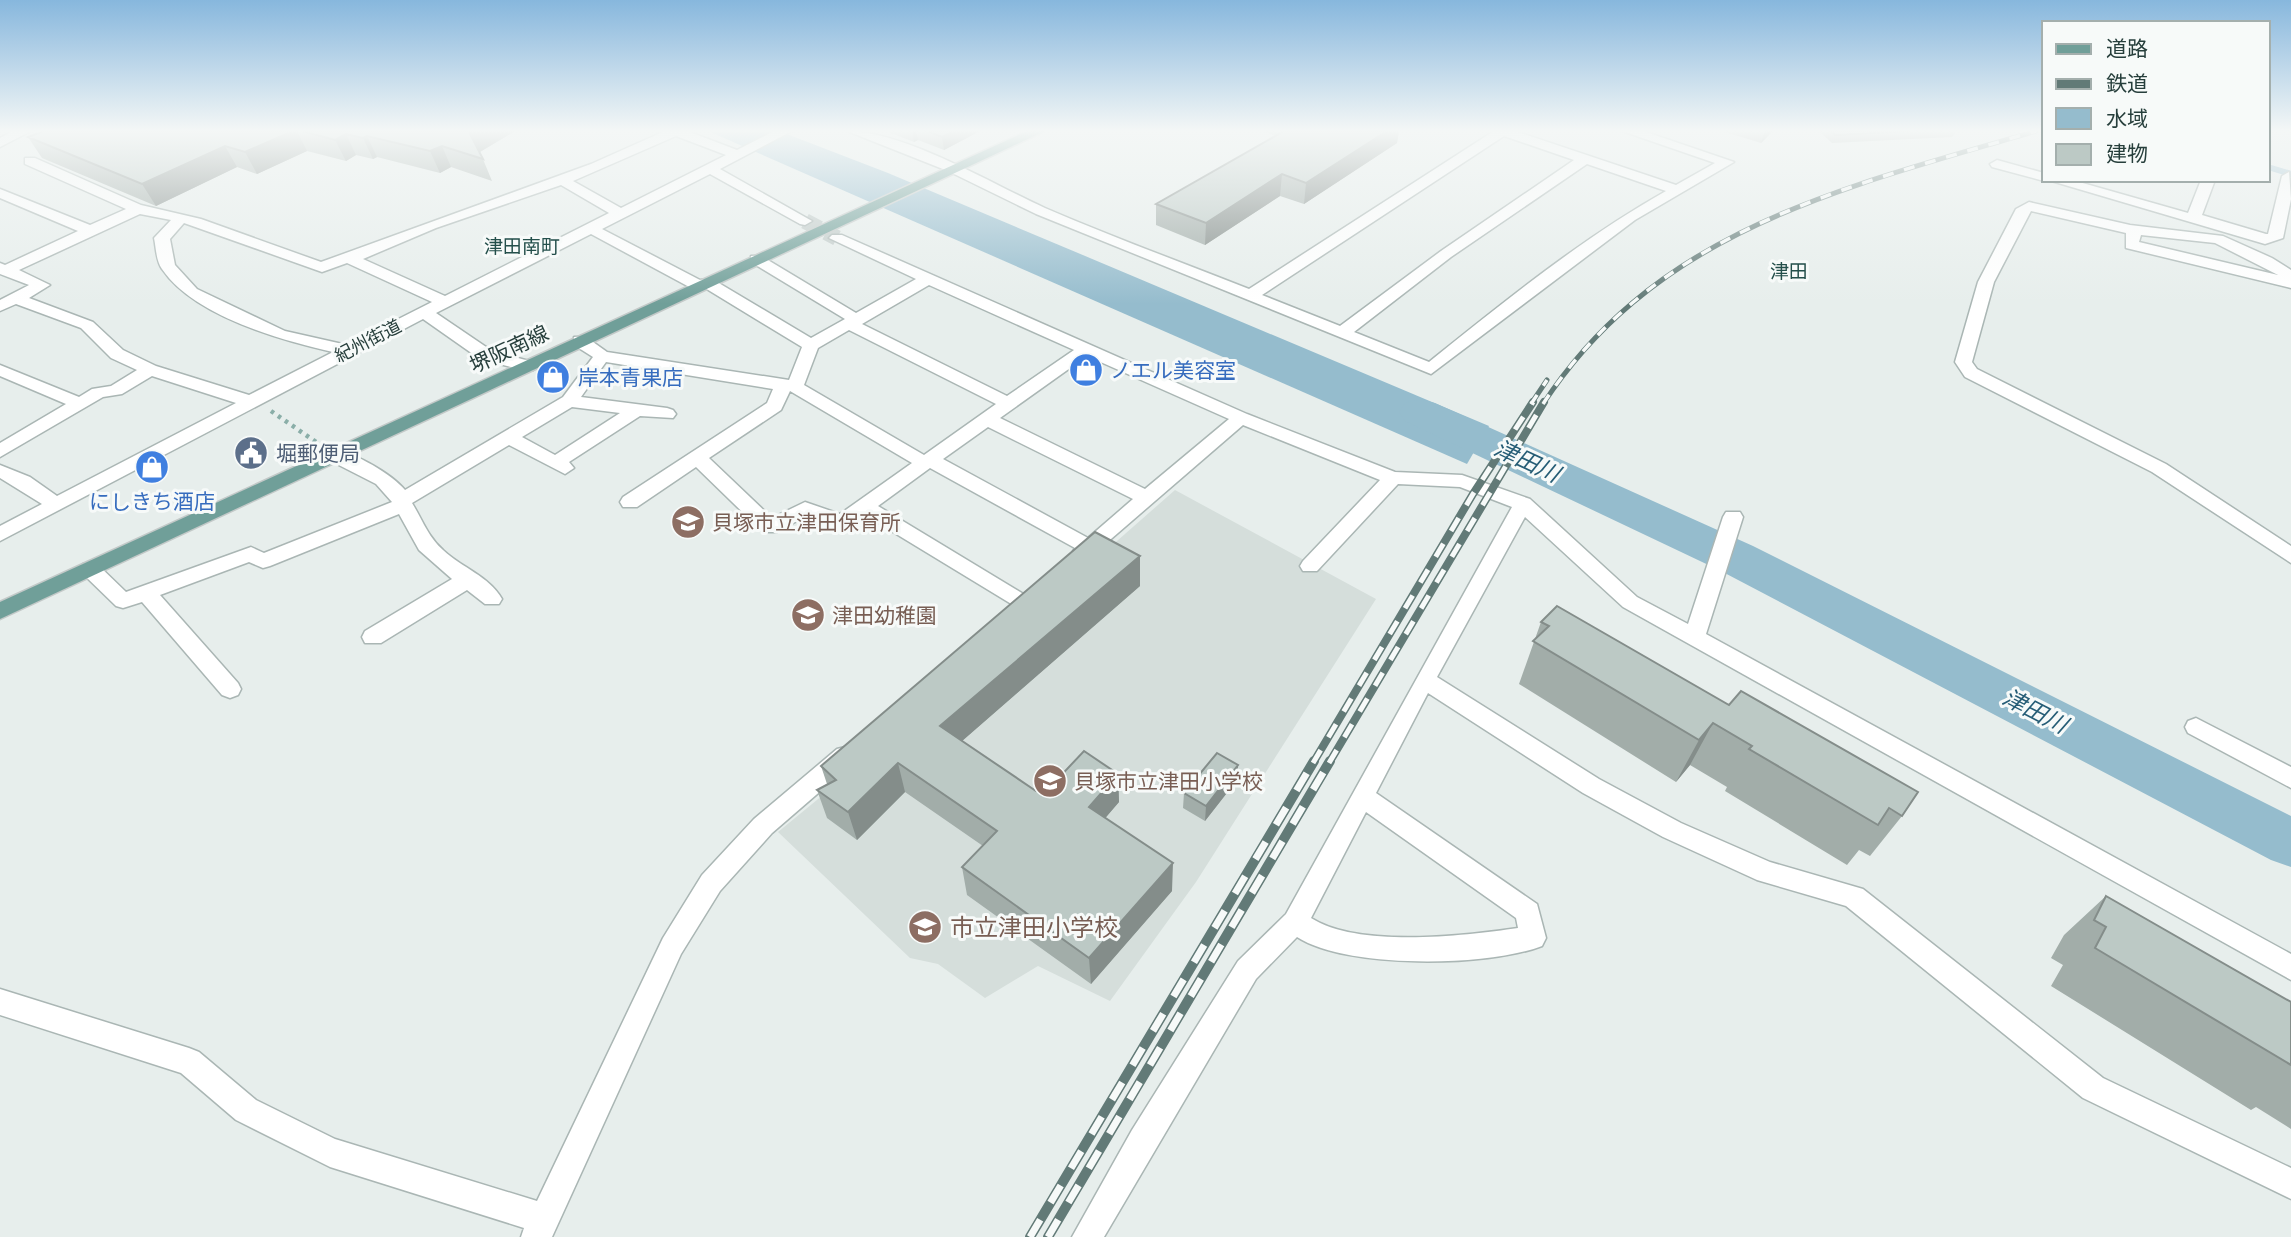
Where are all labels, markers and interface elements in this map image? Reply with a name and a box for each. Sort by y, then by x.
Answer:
legend [2042,21,2270,182]
text: 道路 [2106,36,2148,61]
text: 鉄道 [2106,71,2148,96]
text: 水域 [2106,106,2148,131]
text: 建物 [2106,141,2148,166]
district label: 津田南町 [484,235,560,258]
district label: 津田 [1770,260,1808,283]
street label: 紀州街道 [331,315,405,367]
street label: 堺阪南線 [466,320,552,378]
shop icon: ノエル美容室 [1067,351,1105,389]
shop icon: 岸本青果店 [534,358,572,396]
place label: ノエル美容室 [1110,358,1236,383]
place label: 岸本青果店 [578,365,683,390]
public building icon: 堀郵便局 [232,434,270,472]
water label: 津田川 [1490,434,1567,490]
place label: 堀郵便局 [276,441,360,466]
shop icon: にしきち酒店 [133,448,171,486]
place label: にしきち酒店 [89,489,215,514]
school or university icon: 貝塚市立津田保育所 [669,503,707,541]
place label: 貝塚市立津田保育所 [712,510,901,535]
school or university icon: 津田幼稚園 [789,596,827,634]
place label: 津田幼稚園 [832,603,937,628]
water label: 津田川 [1998,683,2075,740]
school or university icon: 貝塚市立津田小学校 [1031,762,1069,800]
place label: 貝塚市立津田小学校 [1074,769,1263,794]
school or university icon: 市立津田小学校 [906,908,944,946]
place label: 市立津田小学校 [950,913,1118,942]

